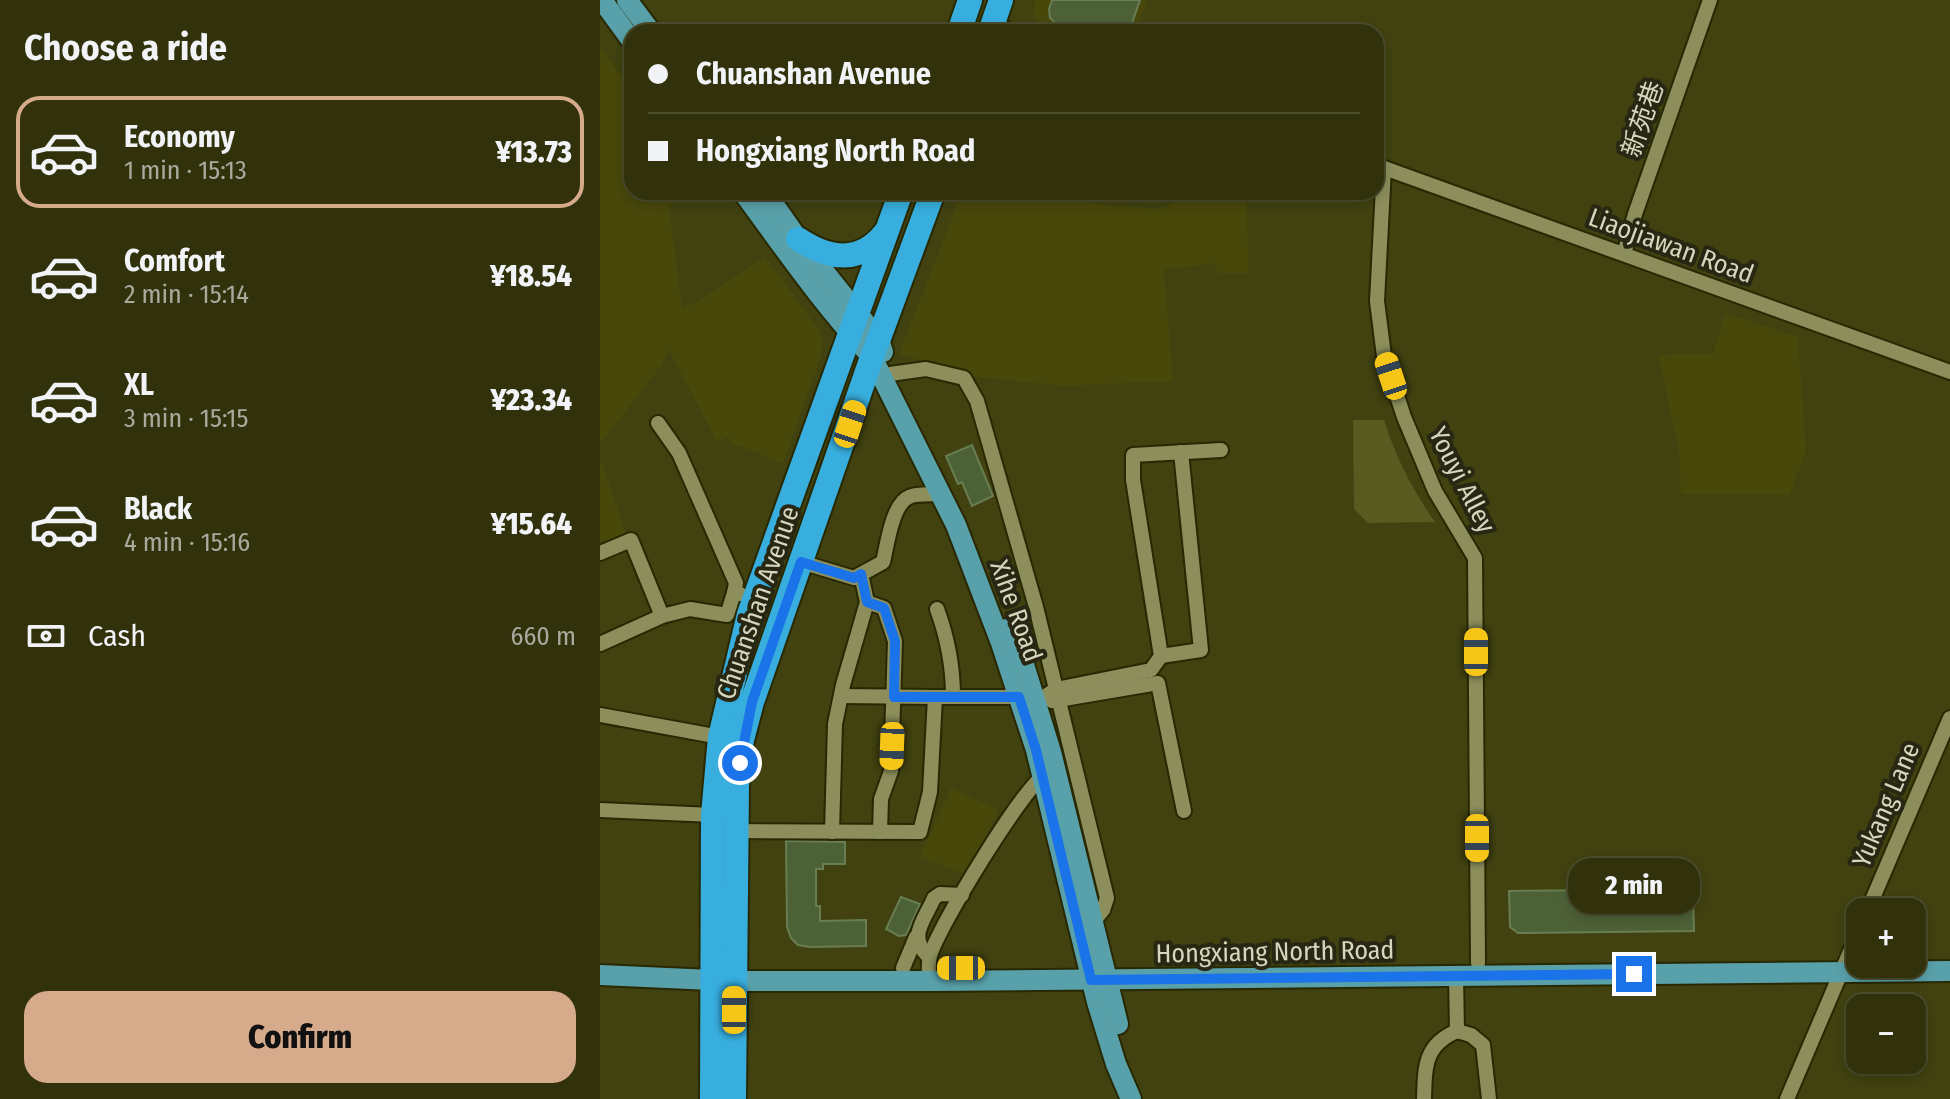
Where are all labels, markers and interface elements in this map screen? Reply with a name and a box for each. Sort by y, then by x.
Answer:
text: Choose a ride [24,26,227,70]
text: Chuanshan Avenue [696,56,931,92]
street label: 新苑巷 [1616,77,1670,161]
icon: car [28,116,100,188]
text: Economy [124,119,235,155]
text: Hongxiang North Road [696,133,975,169]
text: ¥13.73 [495,134,572,170]
text: 1 min · 15:13 [124,155,247,186]
street label: Liaojiawan Road [1584,202,1758,290]
icon: car [28,240,100,312]
text: Comfort [124,243,225,279]
text: ¥18.54 [490,258,572,294]
text: 2 min · 15:14 [124,279,249,310]
car [1372,349,1410,403]
icon: car [28,364,100,436]
text: XL [124,367,154,403]
text: ¥23.34 [491,382,572,418]
car [831,397,869,451]
text: 3 min · 15:15 [124,403,248,434]
street label: Youyi Alley [1422,422,1502,538]
icon: car [28,488,100,560]
text: Black [124,491,192,527]
street label: Chuanshan Avenue [710,502,806,704]
text: ¥15.64 [491,506,572,542]
text: 4 min · 15:16 [124,527,250,558]
street label: Xihe Road [983,556,1049,666]
icon: cash [24,614,68,658]
text: Cash [88,618,146,654]
text: 660 m [511,621,576,652]
car [1464,628,1488,676]
car [879,722,905,770]
street label: Yukang Lane [1846,738,1926,872]
route start [722,745,758,781]
car [1465,814,1489,862]
callout: 2 min [1568,858,1700,914]
text: 2 min [1605,870,1663,901]
map controls [1846,898,1926,1074]
button: + [1846,898,1926,978]
street label: Hongxiang North Road [1155,934,1395,970]
car [937,956,985,980]
route end [1616,956,1652,992]
car [722,986,746,1034]
button: Confirm [24,991,576,1083]
button: − [1846,994,1926,1074]

